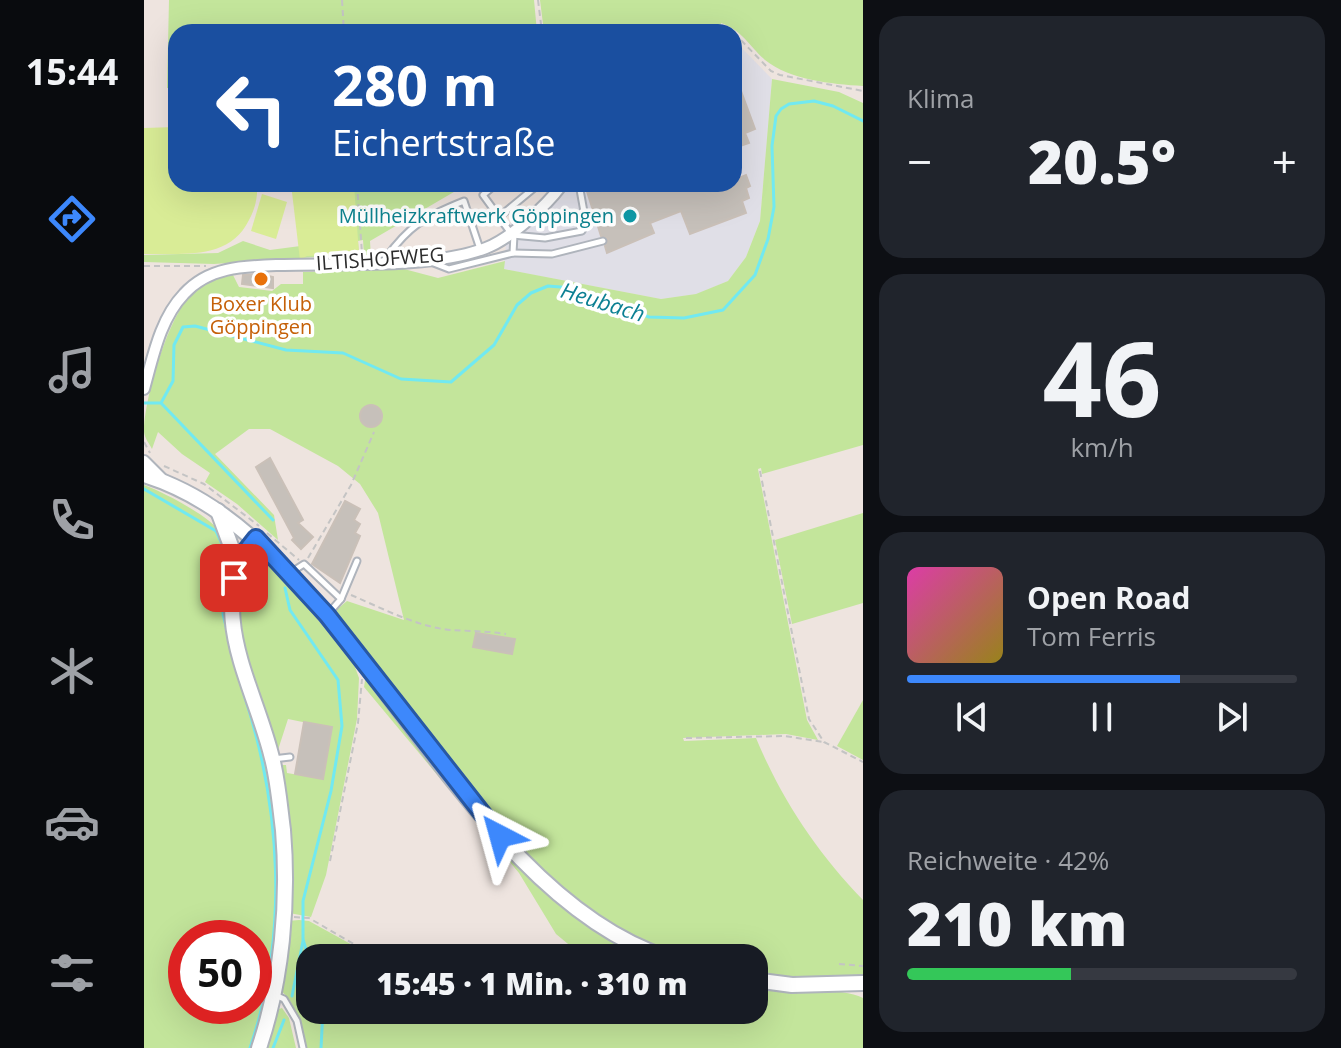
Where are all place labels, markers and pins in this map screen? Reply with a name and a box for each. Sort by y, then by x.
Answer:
place label: Müllheizkraftwerk Göppingen [339,202,614,229]
marker: Müllheizkraftwerk Göppingen [621,207,639,225]
marker: Boxer Klub Göppingen [252,270,270,288]
place label: Boxer Klub Göppingen [210,290,312,340]
pin [200,544,268,612]

